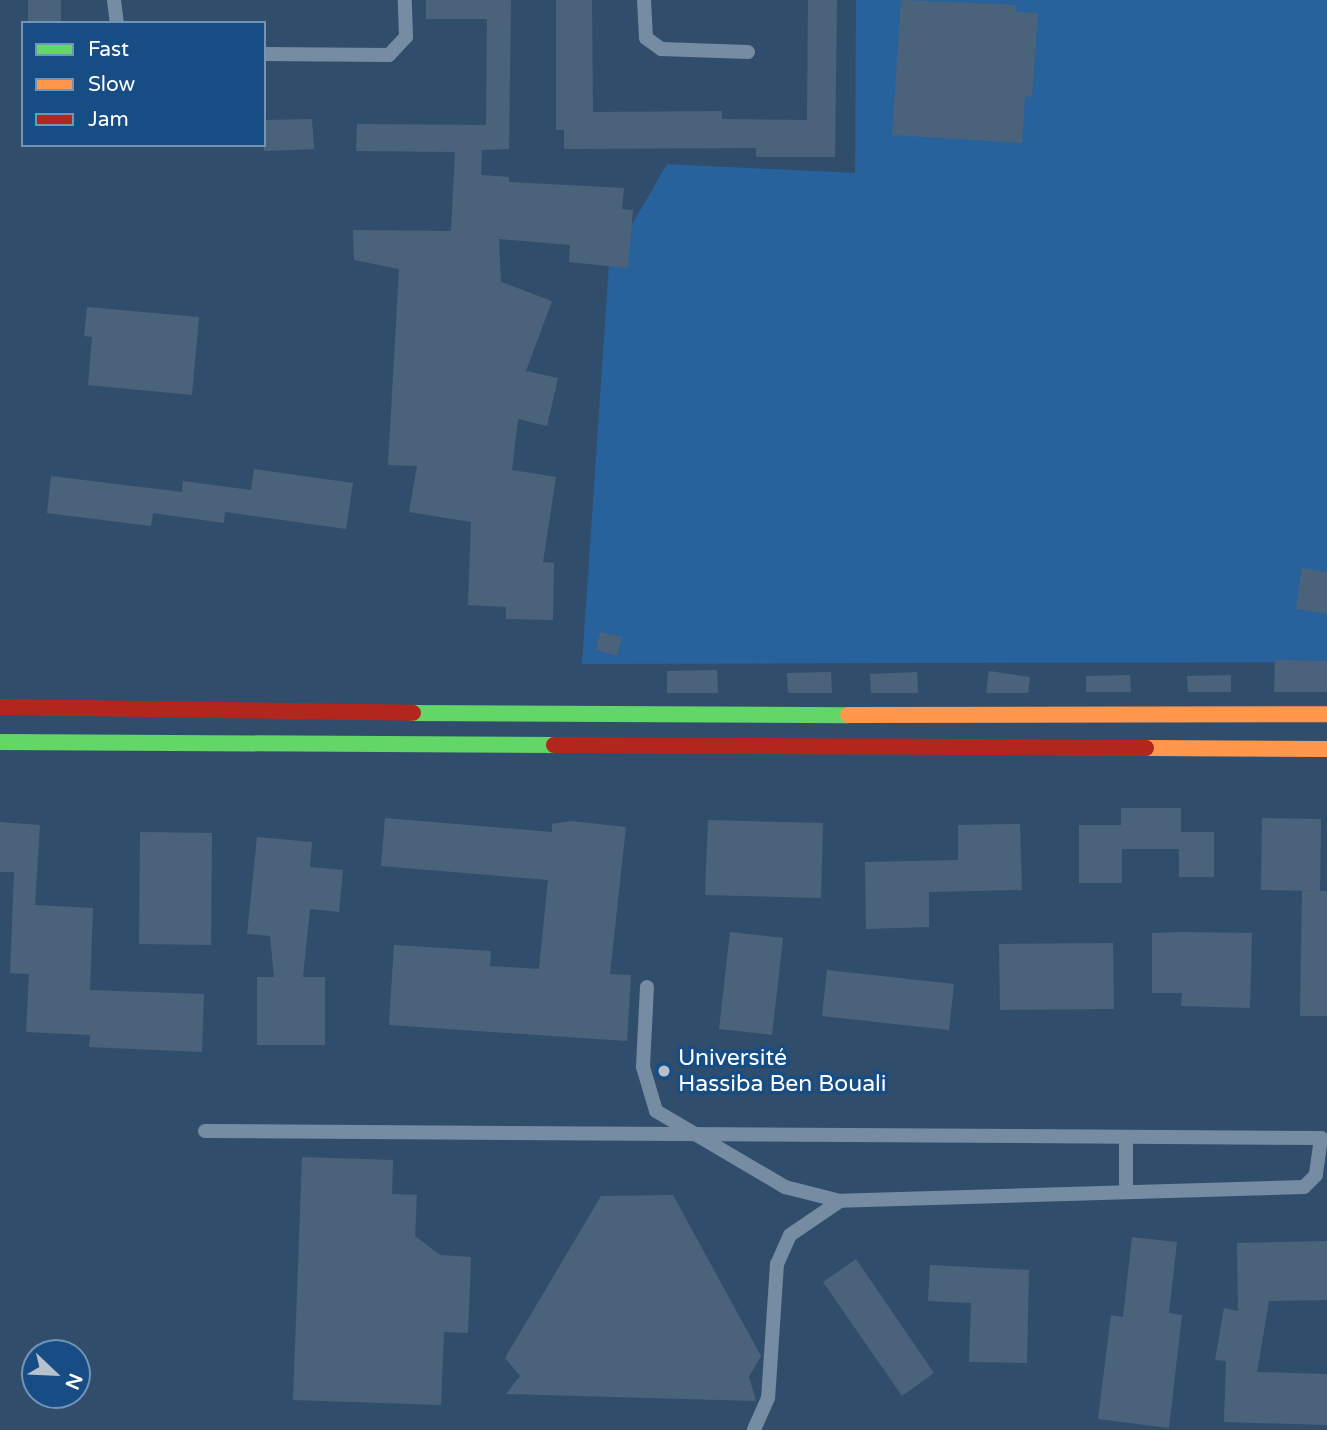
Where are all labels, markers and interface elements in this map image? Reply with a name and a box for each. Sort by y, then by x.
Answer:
legend [21,21,266,147]
text: Fast [88,37,129,62]
text: Slow [88,72,135,97]
text: Jam [88,107,129,132]
place label: Université Hassiba Ben Bouali [678,1044,887,1098]
marker: Université Hassiba Ben Bouali [656,1063,672,1079]
north arrow [21,1339,91,1409]
text: N [60,1370,87,1393]

